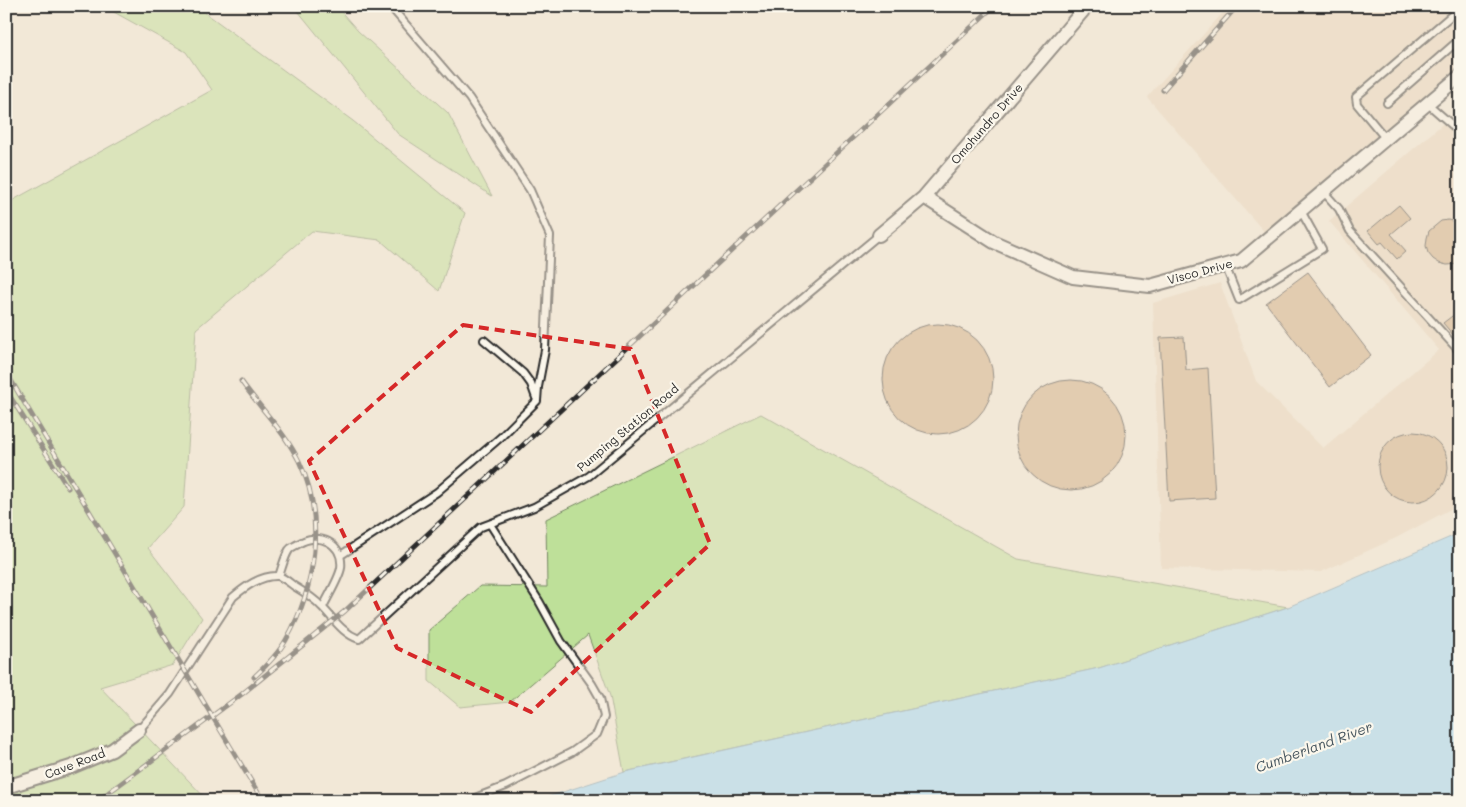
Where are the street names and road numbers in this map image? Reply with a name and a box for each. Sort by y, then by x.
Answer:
street label: Omohundro Drive [947,79,1026,167]
street label: Visco Drive [1165,255,1234,287]
street label: Pumping Station Road [573,380,682,474]
street label: Cave Road [42,744,108,782]

